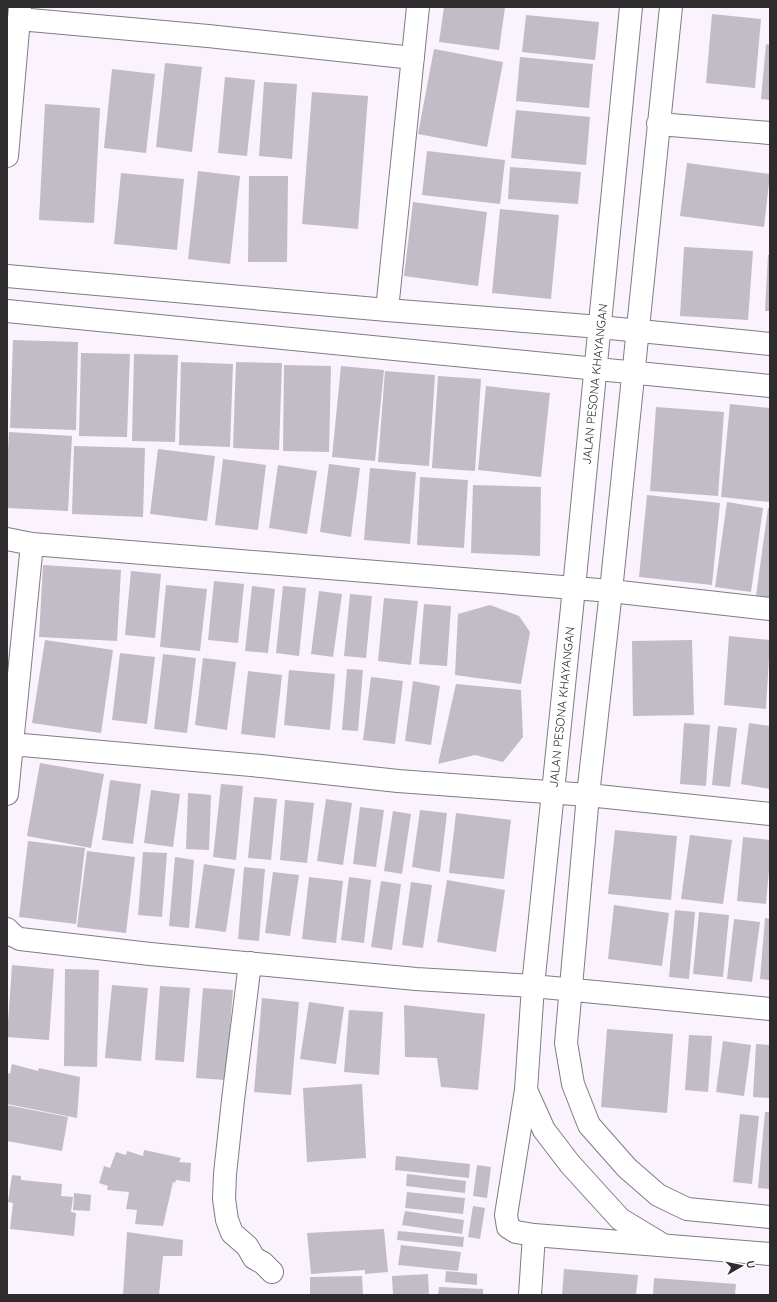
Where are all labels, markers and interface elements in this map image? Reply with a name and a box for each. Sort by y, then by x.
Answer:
street label: JALAN PESONA KHAYANGAN [579,303,610,465]
street label: JALAN PESONA KHAYANGAN [546,626,577,788]
north arrow [721,1246,761,1286]
text: U [743,1260,758,1269]

